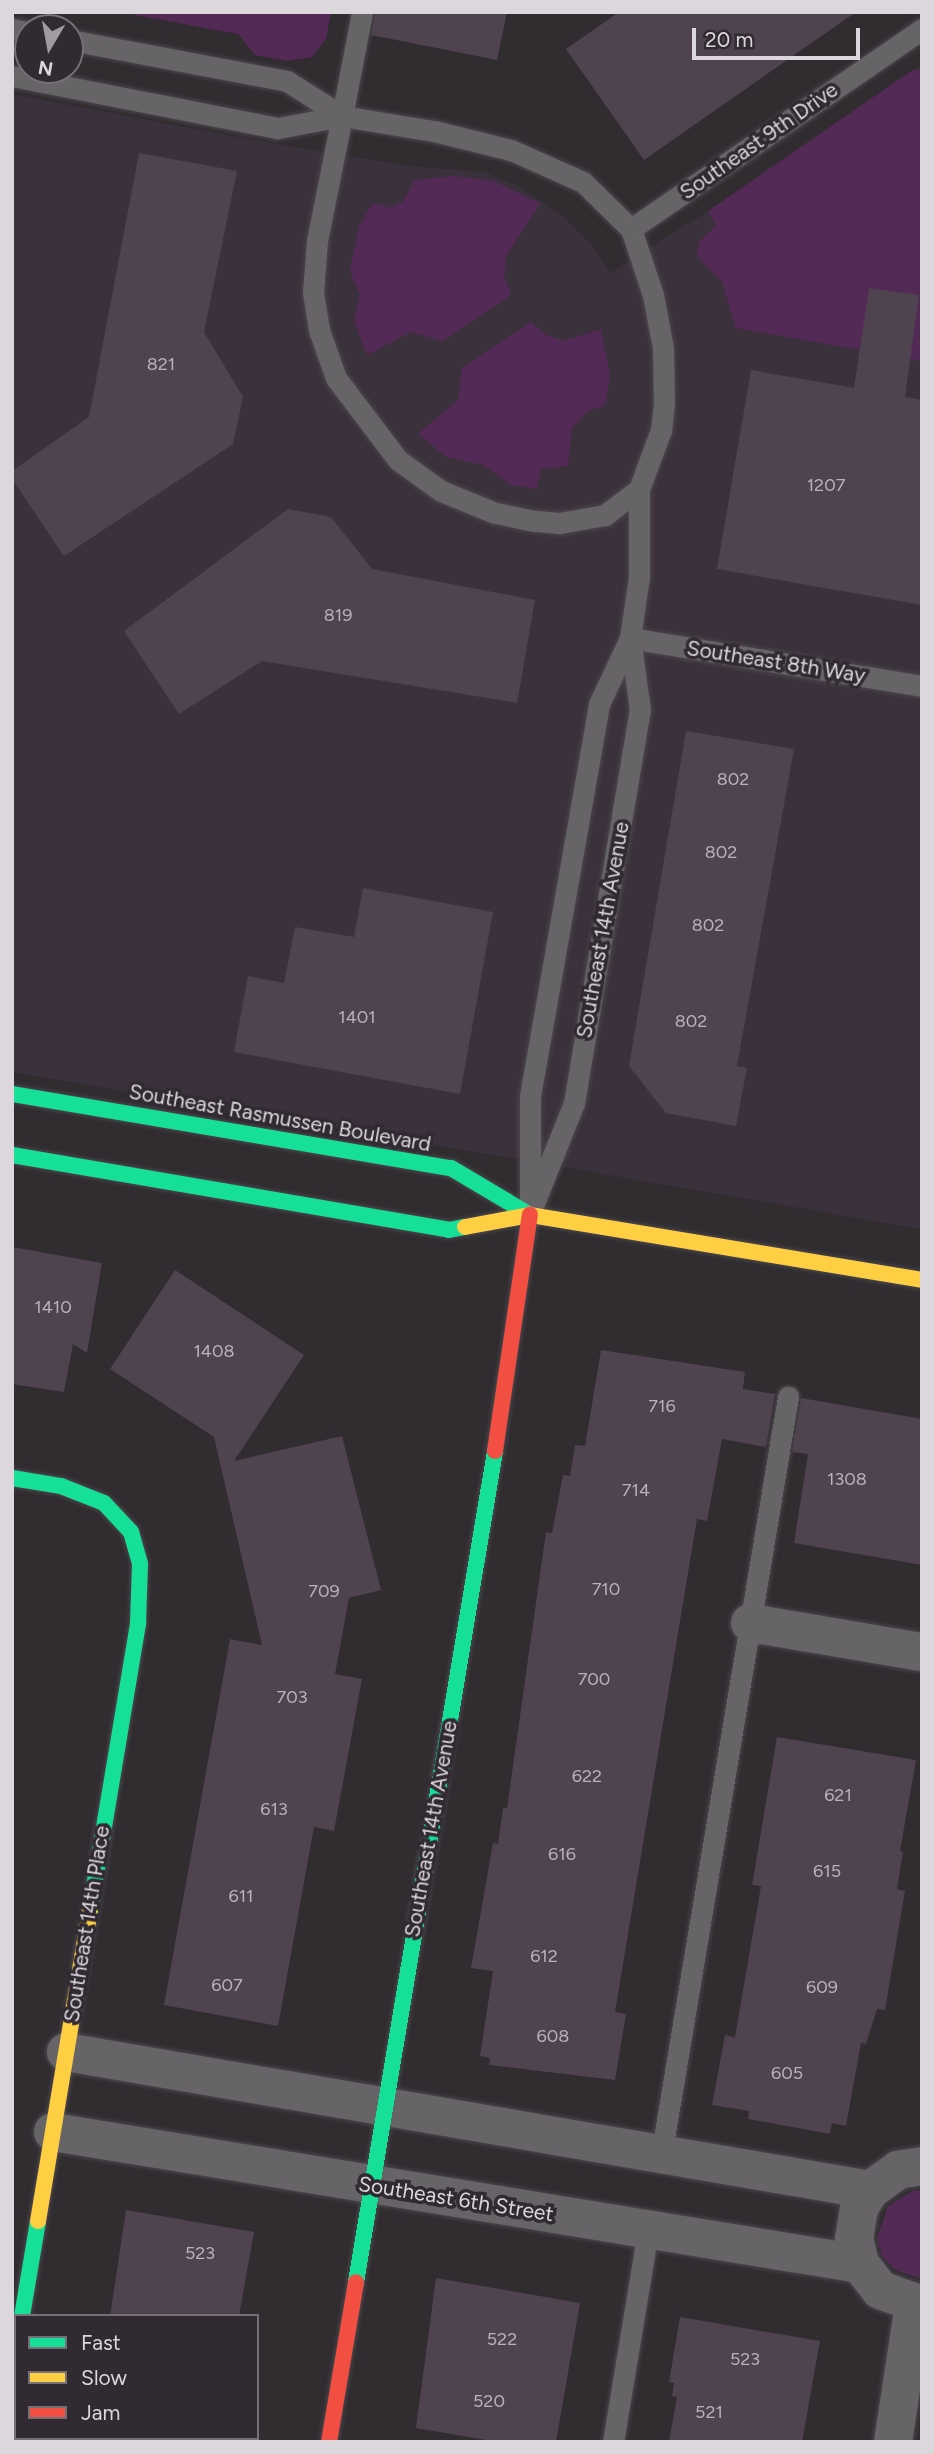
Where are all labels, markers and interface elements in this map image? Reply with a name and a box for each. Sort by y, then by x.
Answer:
north arrow [14,14,84,84]
scale bar [696,14,864,58]
text: 20 m [705,27,753,52]
text: N [36,56,55,81]
street label: Southeast 9th Drive [675,77,843,205]
house number: 821 [147,353,175,375]
house number: 1207 [807,474,845,496]
house number: 819 [324,604,352,626]
street label: Southeast 8th Way [685,635,867,689]
house number: 802 [717,768,749,790]
street label: Southeast 14th Avenue [572,820,634,1040]
house number: 802 [705,841,737,863]
house number: 802 [692,914,724,936]
house number: 1401 [338,1006,376,1028]
house number: 802 [675,1010,707,1032]
street label: Southeast Rasmussen Boulevard [127,1079,433,1157]
house number: 1410 [34,1296,72,1318]
house number: 1408 [193,1340,235,1362]
house number: 716 [648,1395,676,1417]
house number: 1308 [827,1468,867,1490]
house number: 714 [622,1479,650,1501]
house number: 710 [592,1578,620,1600]
house number: 709 [308,1580,340,1602]
house number: 700 [578,1668,610,1690]
house number: 703 [277,1686,307,1708]
street label: Southeast 14th Avenue [400,1719,462,1939]
house number: 622 [572,1765,602,1787]
house number: 621 [824,1784,852,1806]
house number: 613 [260,1798,288,1820]
street label: Southeast 14th Place [59,1824,115,2024]
house number: 616 [548,1843,576,1865]
house number: 615 [813,1860,841,1882]
house number: 611 [228,1885,254,1907]
house number: 612 [530,1945,558,1967]
house number: 607 [211,1974,243,1996]
house number: 609 [806,1976,838,1998]
house number: 608 [537,2025,569,2047]
house number: 605 [771,2062,803,2084]
street label: Southeast 6th Street [357,2171,555,2227]
house number: 523 [185,2242,215,2264]
legend [14,2314,259,2440]
house number: 522 [487,2328,517,2350]
text: Fast [81,2330,121,2355]
house number: 523 [730,2348,760,2370]
text: Slow [81,2365,127,2390]
house number: 520 [473,2390,505,2412]
text: Jam [81,2400,120,2425]
house number: 521 [695,2401,723,2423]

